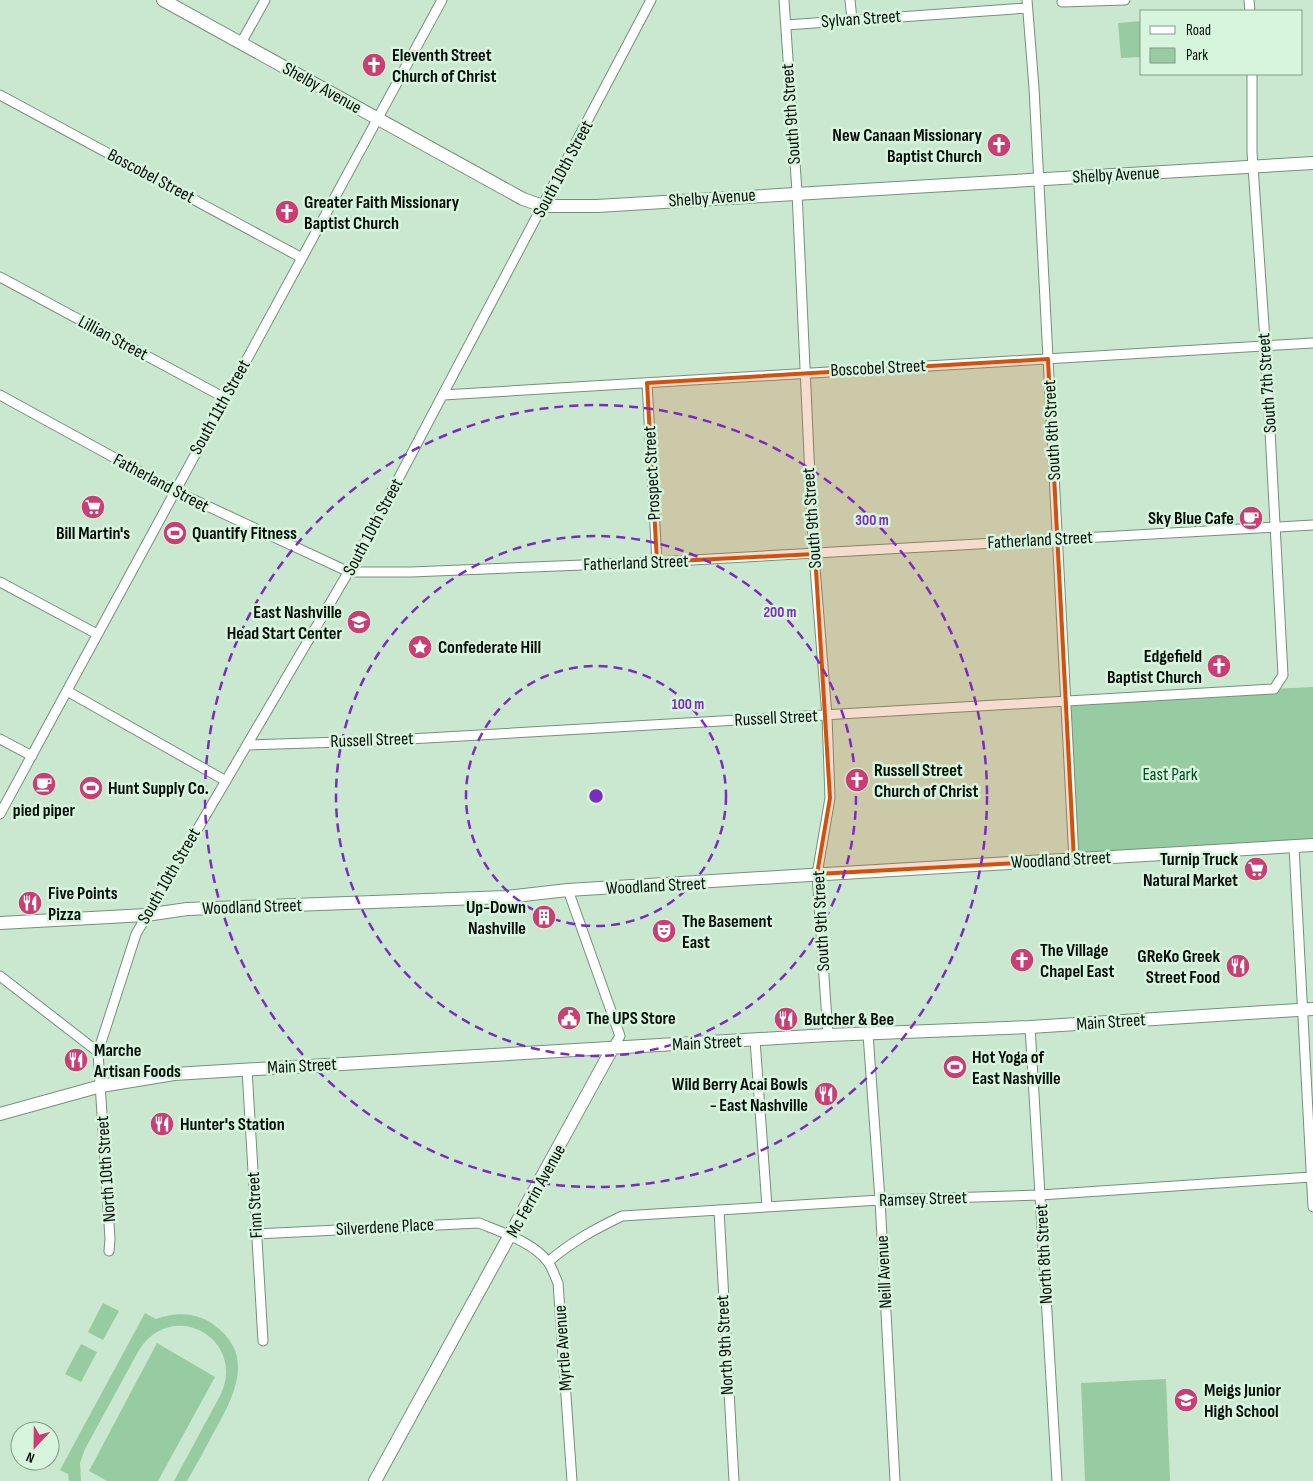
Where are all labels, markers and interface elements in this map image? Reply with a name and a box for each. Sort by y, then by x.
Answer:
street label: Sylvan Street [820,6,902,32]
legend [1140,10,1303,75]
text: Road [1186,21,1211,40]
place label: Eleventh Street Church of Christ [392,45,496,87]
text: Park [1186,46,1208,65]
church icon: Eleventh Street Church of Christ [361,52,387,78]
street label: Shelby Avenue [279,58,365,118]
street label: South 9th Street [777,62,805,165]
street label: South 10th Street [529,116,598,221]
place label: New Canaan Missionary Baptist Church [832,125,983,167]
church icon: New Canaan Missionary Baptist Church [986,132,1012,158]
street label: Boscobel Street [104,144,199,208]
street label: Shelby Avenue [1072,162,1160,188]
street label: Shelby Avenue [668,184,756,212]
place label: Greater Faith Missionary Baptist Church [304,192,460,234]
church icon: Greater Faith Missionary Baptist Church [274,199,300,225]
street label: Lillian Street [75,311,152,365]
street label: South 7th Street [1253,332,1281,434]
street label: South 11th Street [185,355,255,458]
street label: Boscobel Street [830,355,927,381]
street label: South 8th Street [1039,379,1065,481]
street label: Prospect Street [639,425,665,521]
street label: Fatherland Street [110,449,213,517]
street label: South 9th Street [798,466,826,569]
street label: South 10th Street [339,474,408,579]
supermarket icon: Bill Martin's [80,494,106,520]
cafe icon: Sky Blue Cafe [1238,505,1264,531]
place label: Sky Blue Cafe [1148,508,1234,529]
text: 300 m [855,511,889,530]
sports icon: Quantify Fitness [162,520,188,546]
place label: Bill Martin's [56,523,130,544]
place label: Quantify Fitness [192,523,297,544]
street label: Fatherland Street [987,527,1094,553]
street label: Fatherland Street [583,551,690,575]
place label: East Nashville Head Start Center [227,602,342,644]
text: 200 m [763,603,797,622]
school or university icon: East Nashville Head Start Center [346,609,372,635]
place icon: Confederate Hill [407,634,433,660]
place label: Confederate Hill [438,637,541,658]
place label: Edgefield Baptist Church [1107,646,1202,688]
church icon: Edgefield Baptist Church [1206,653,1232,679]
text: 100 m [672,695,704,714]
street label: Russell Street [734,705,819,731]
street label: Russell Street [330,728,415,752]
place label: Russell Street Church of Christ [874,760,978,802]
park label: East Park [1142,764,1198,785]
church icon: Russell Street Church of Christ [844,767,870,793]
cafe icon: pied piper [31,771,57,797]
sports icon: Hunt Supply Co. [78,775,104,801]
place label: Hunt Supply Co. [108,778,209,799]
centre of rings [587,787,605,805]
place label: pied piper [13,800,76,821]
street label: South 10th Street [133,824,205,928]
street label: Woodland Street [1010,847,1112,873]
place label: Turnip Truck Natural Market [1143,849,1238,891]
supermarket icon: Turnip Truck Natural Market [1243,856,1269,882]
street label: South 9th Street [808,870,834,972]
street label: Woodland Street [605,873,707,899]
place label: Five Points Pizza [48,883,118,925]
restaurant icon: Five Points Pizza [17,890,43,916]
street label: Woodland Street [202,895,303,919]
place label: Up-Down Nashville [466,897,526,939]
building icon: Up-Down Nashville [531,904,557,930]
place label: The Basement East [682,911,773,953]
theatre icon: The Basement East [651,918,677,944]
place label: The Village Chapel East [1040,940,1114,982]
place label: GReKo Greek Street Food [1137,946,1220,988]
church icon: The Village Chapel East [1009,947,1035,973]
restaurant icon: GReKo Greek Street Food [1225,953,1251,979]
public building icon: The UPS Store [556,1005,582,1031]
restaurant icon: Butcher & Bee [773,1006,799,1032]
place label: The UPS Store [586,1008,676,1029]
place label: Butcher & Bee [804,1009,894,1030]
street label: Main Street [1076,1009,1147,1035]
street label: Main Street [672,1031,743,1055]
place label: Marche Artisan Foods [93,1040,181,1082]
restaurant icon: Marche Artisan Foods [63,1047,89,1073]
place label: Hot Yoga of East Nashville [972,1047,1061,1089]
street label: Main Street [267,1054,338,1078]
sports icon: Hot Yoga of East Nashville [942,1054,968,1080]
place label: Wild Berry Acai Bowls - East Nashville [672,1074,808,1116]
restaurant icon: Wild Berry Acai Bowls - East Nashville [813,1081,839,1107]
restaurant icon: Hunter's Station [149,1111,175,1137]
place label: Hunter's Station [180,1114,285,1135]
street label: North 10th Street [92,1115,120,1223]
street label: Mc Ferrin Avenue [502,1141,570,1241]
street label: Finn Street [243,1171,267,1239]
street label: Ramsey Street [879,1187,968,1211]
street label: North 8th Street [1031,1203,1057,1304]
street label: Silverdene Place [335,1214,435,1240]
street label: Neill Avenue [872,1235,896,1309]
street label: North 9th Street [712,1294,738,1396]
street label: Myrtle Avenue [550,1304,576,1392]
place label: Meigs Junior High School [1204,1380,1281,1422]
school or university icon: Meigs Junior High School [1173,1387,1199,1413]
north arrow [10,1421,60,1471]
text: N [24,1448,37,1467]

